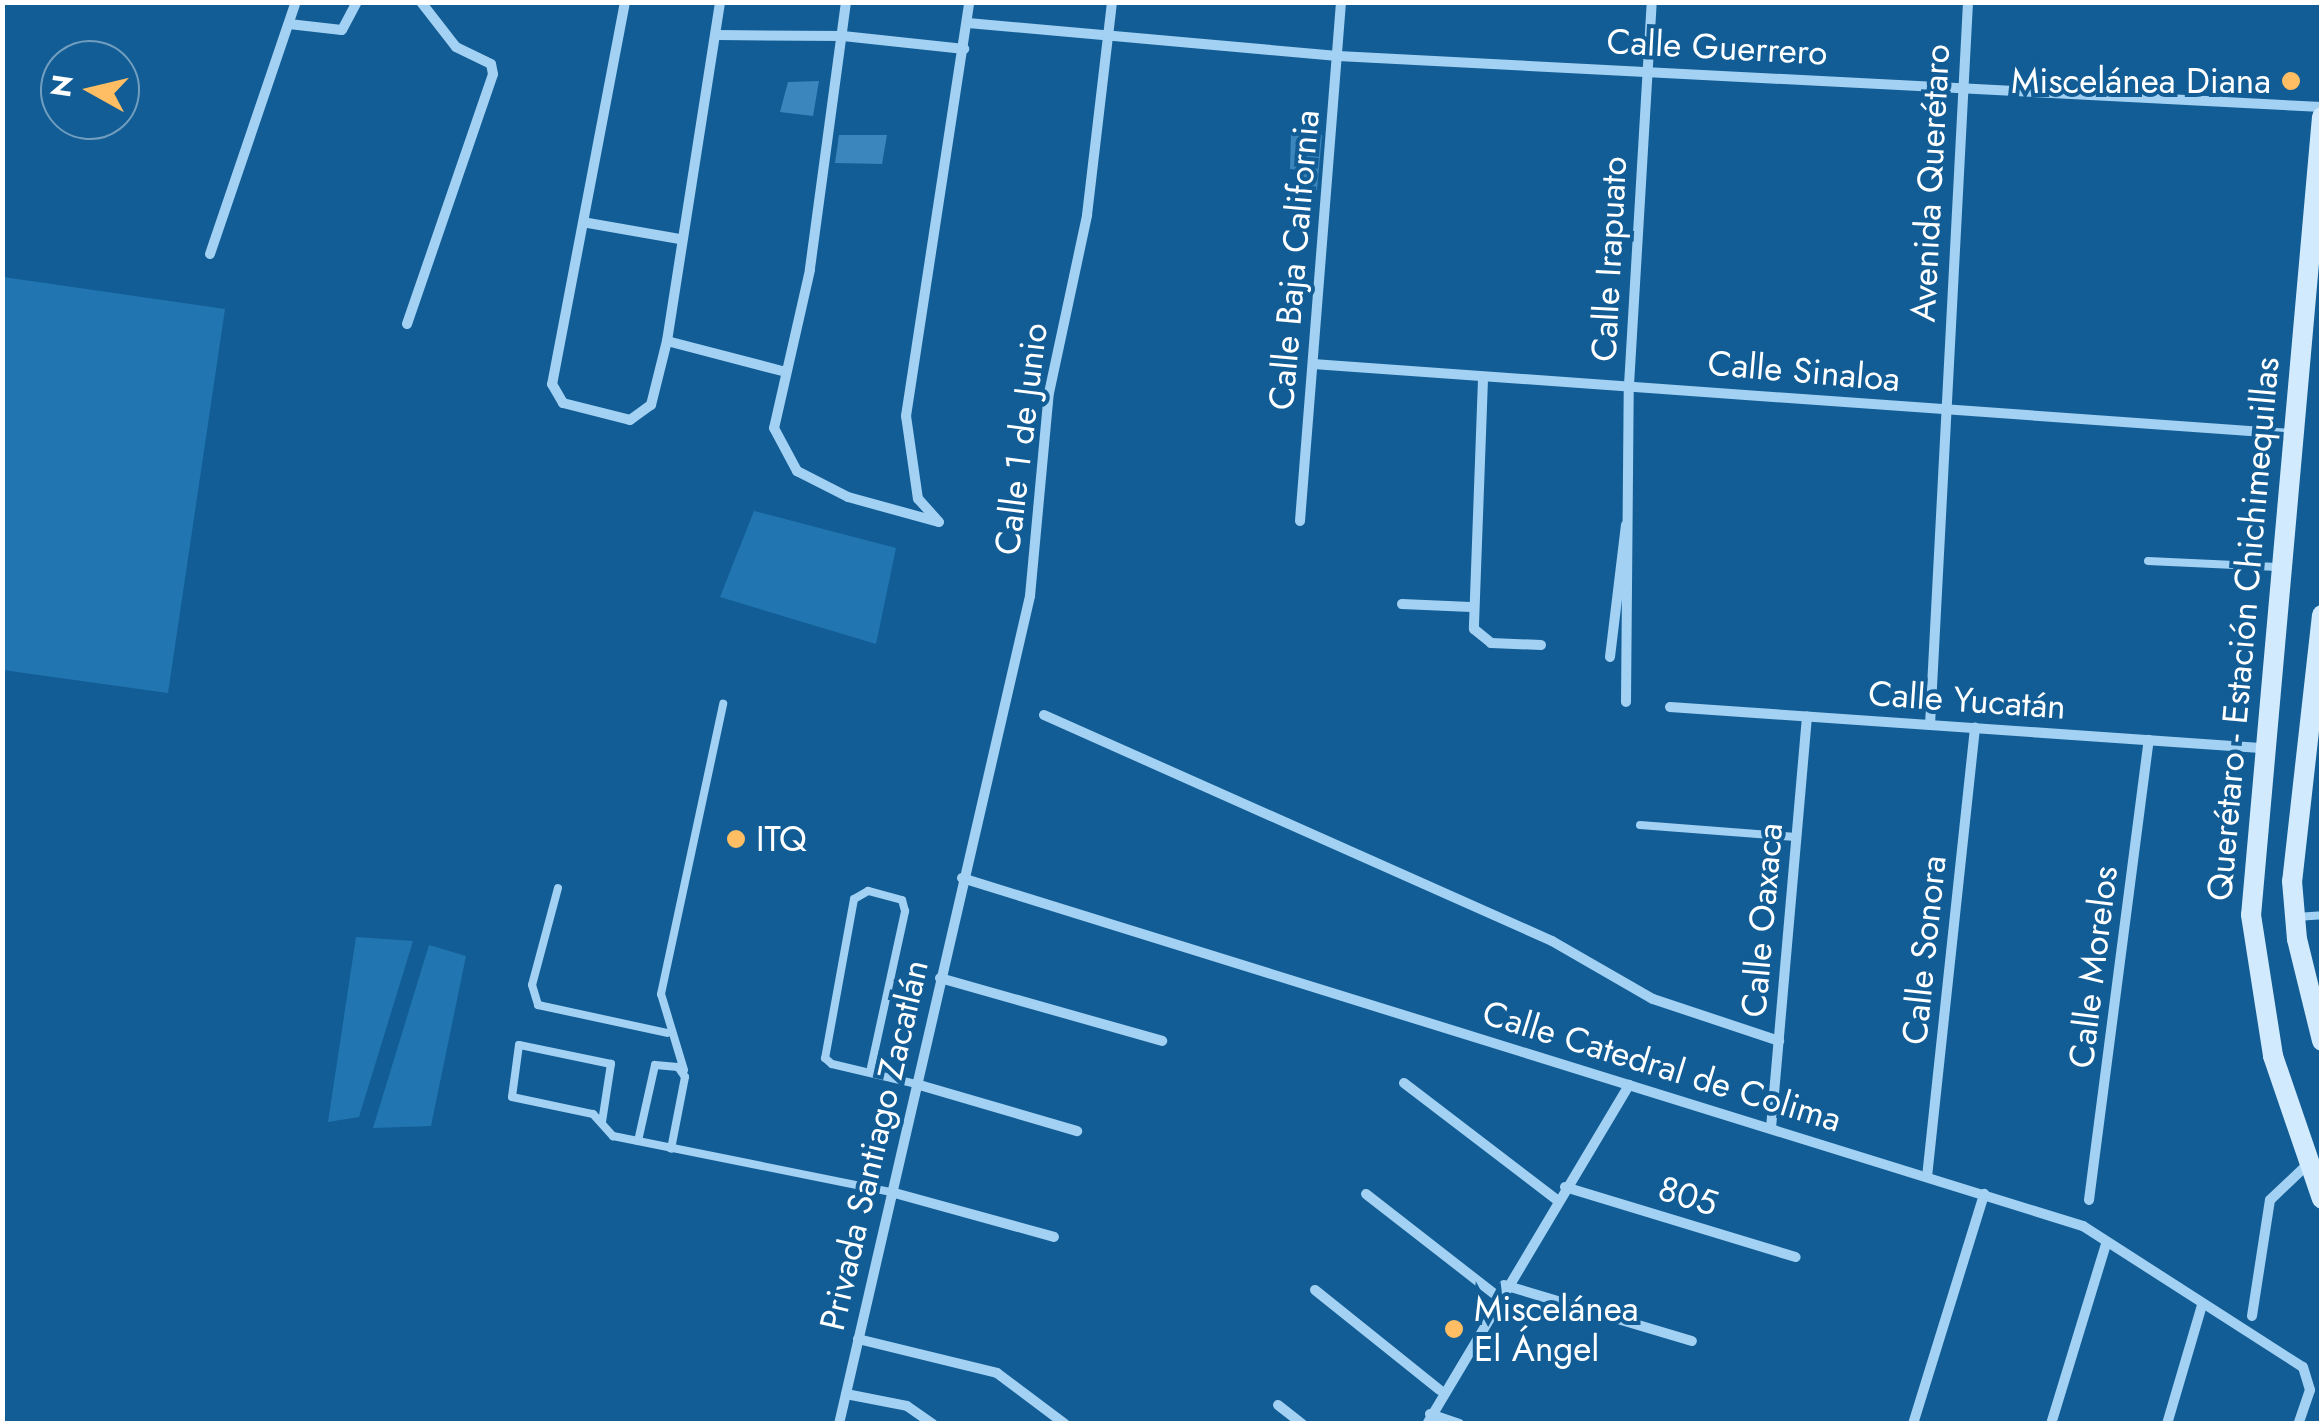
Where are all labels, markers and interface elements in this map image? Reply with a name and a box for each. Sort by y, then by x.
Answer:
street label: Calle Guerrero [1606,20,1828,74]
north arrow [40,40,140,140]
street label: Avenida Querétaro [1902,43,1958,323]
place label: Miscelánea Diana [2011,60,2271,102]
marker: Miscelánea Diana [2280,70,2302,92]
text: N [40,72,84,100]
street label: Calle Baja California [1260,108,1328,412]
street label: Calle Irapuato [1583,155,1635,363]
street label: Calle 1 de Junio [986,321,1056,557]
street label: Calle Sinaloa [1706,342,1902,400]
street label: Querétaro - Estación Chichimequillas [2198,355,2288,903]
street label: Calle Yucatán [1867,672,2067,728]
place label: ITQ [756,818,807,860]
street label: Calle Oaxaca [1733,821,1791,1019]
marker: ITQ [725,828,747,850]
street label: Calle Sonora [1893,853,1955,1047]
street label: Calle Morelos [2060,863,2126,1071]
street label: Privada Santiago Zacatlán [811,956,937,1334]
street label: Calle Catedral de Colima [1478,991,1846,1141]
street label: 805 [1653,1167,1723,1225]
place label: Miscelánea El Ángel [1474,1288,1639,1370]
marker: Miscelánea El Ángel [1443,1318,1465,1340]

